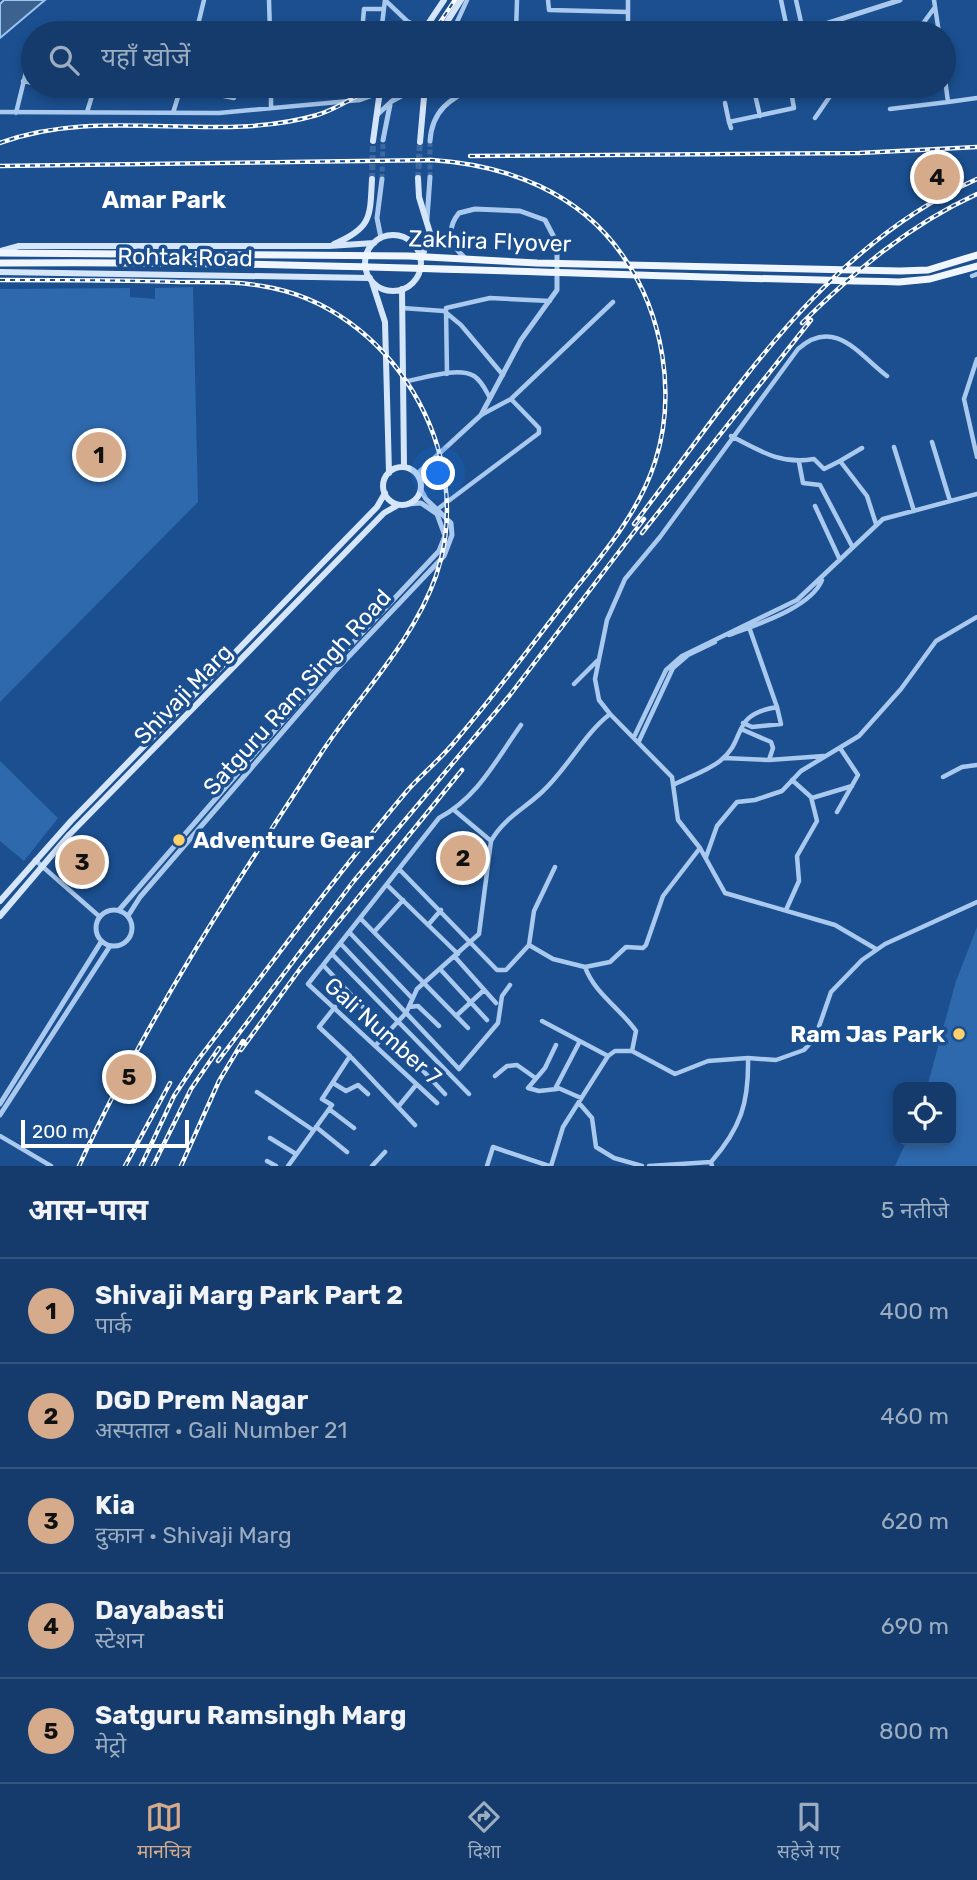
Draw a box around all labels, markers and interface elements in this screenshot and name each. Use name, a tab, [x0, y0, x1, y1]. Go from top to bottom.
search box	[21, 21, 956, 98]
icon: search	[45, 41, 83, 79]
text: यहाँ खोजें	[101, 42, 190, 73]
pin: 4	[914, 151, 960, 203]
district label: Amar Park	[102, 186, 226, 214]
street label: Zakhira Flyover	[408, 224, 572, 258]
street label: Rohtak Road	[117, 242, 253, 272]
pin: 1	[76, 429, 122, 481]
your location	[421, 456, 455, 490]
street label: Satguru Ram Singh Road	[197, 583, 397, 801]
street label: Shivaji Marg	[128, 638, 238, 750]
place label: Adventure Gear	[193, 826, 375, 854]
marker: Adventure Gear	[171, 832, 187, 848]
pin: 2	[440, 832, 486, 884]
pin: 3	[59, 836, 105, 888]
street label: Gali Number 7	[319, 971, 447, 1091]
place label: Ram Jas Park	[790, 1020, 946, 1048]
marker: Ram Jas Park	[951, 1026, 967, 1042]
pin: 5	[106, 1051, 152, 1103]
map controls	[893, 1082, 956, 1145]
button: locate	[893, 1082, 956, 1145]
scale bar	[21, 1117, 189, 1149]
text: 200 m	[32, 1120, 89, 1143]
text: आस-पास	[28, 1192, 148, 1228]
text: 5 नतीजे	[881, 1196, 949, 1224]
text: Shivaji Marg Park Part 2	[95, 1280, 403, 1311]
text: 1	[45, 1297, 57, 1325]
text: 400 m	[879, 1297, 949, 1325]
text: पार्क	[95, 1311, 132, 1339]
text: DGD Prem Nagar	[95, 1385, 308, 1416]
text: 2	[44, 1402, 58, 1430]
text: 460 m	[880, 1402, 949, 1430]
text: अस्पताल · Gali Number 21	[95, 1416, 347, 1444]
text: Kia	[95, 1490, 135, 1521]
text: 3	[43, 1507, 59, 1535]
text: 620 m	[881, 1507, 949, 1535]
text: दुकान · Shivaji Marg	[95, 1521, 292, 1549]
text: Dayabasti	[95, 1595, 224, 1626]
text: 4	[43, 1612, 59, 1640]
text: 690 m	[881, 1612, 949, 1640]
text: स्टेशन	[95, 1626, 144, 1654]
text: Satguru Ramsingh Marg	[95, 1700, 406, 1731]
text: 5	[44, 1717, 58, 1745]
text: 800 m	[879, 1717, 949, 1745]
text: मेट्रो	[95, 1731, 126, 1759]
tab: मानचित्र	[137, 1798, 191, 1866]
tab: दिशा	[465, 1798, 503, 1866]
tab: सहेजे गए	[777, 1798, 840, 1866]

